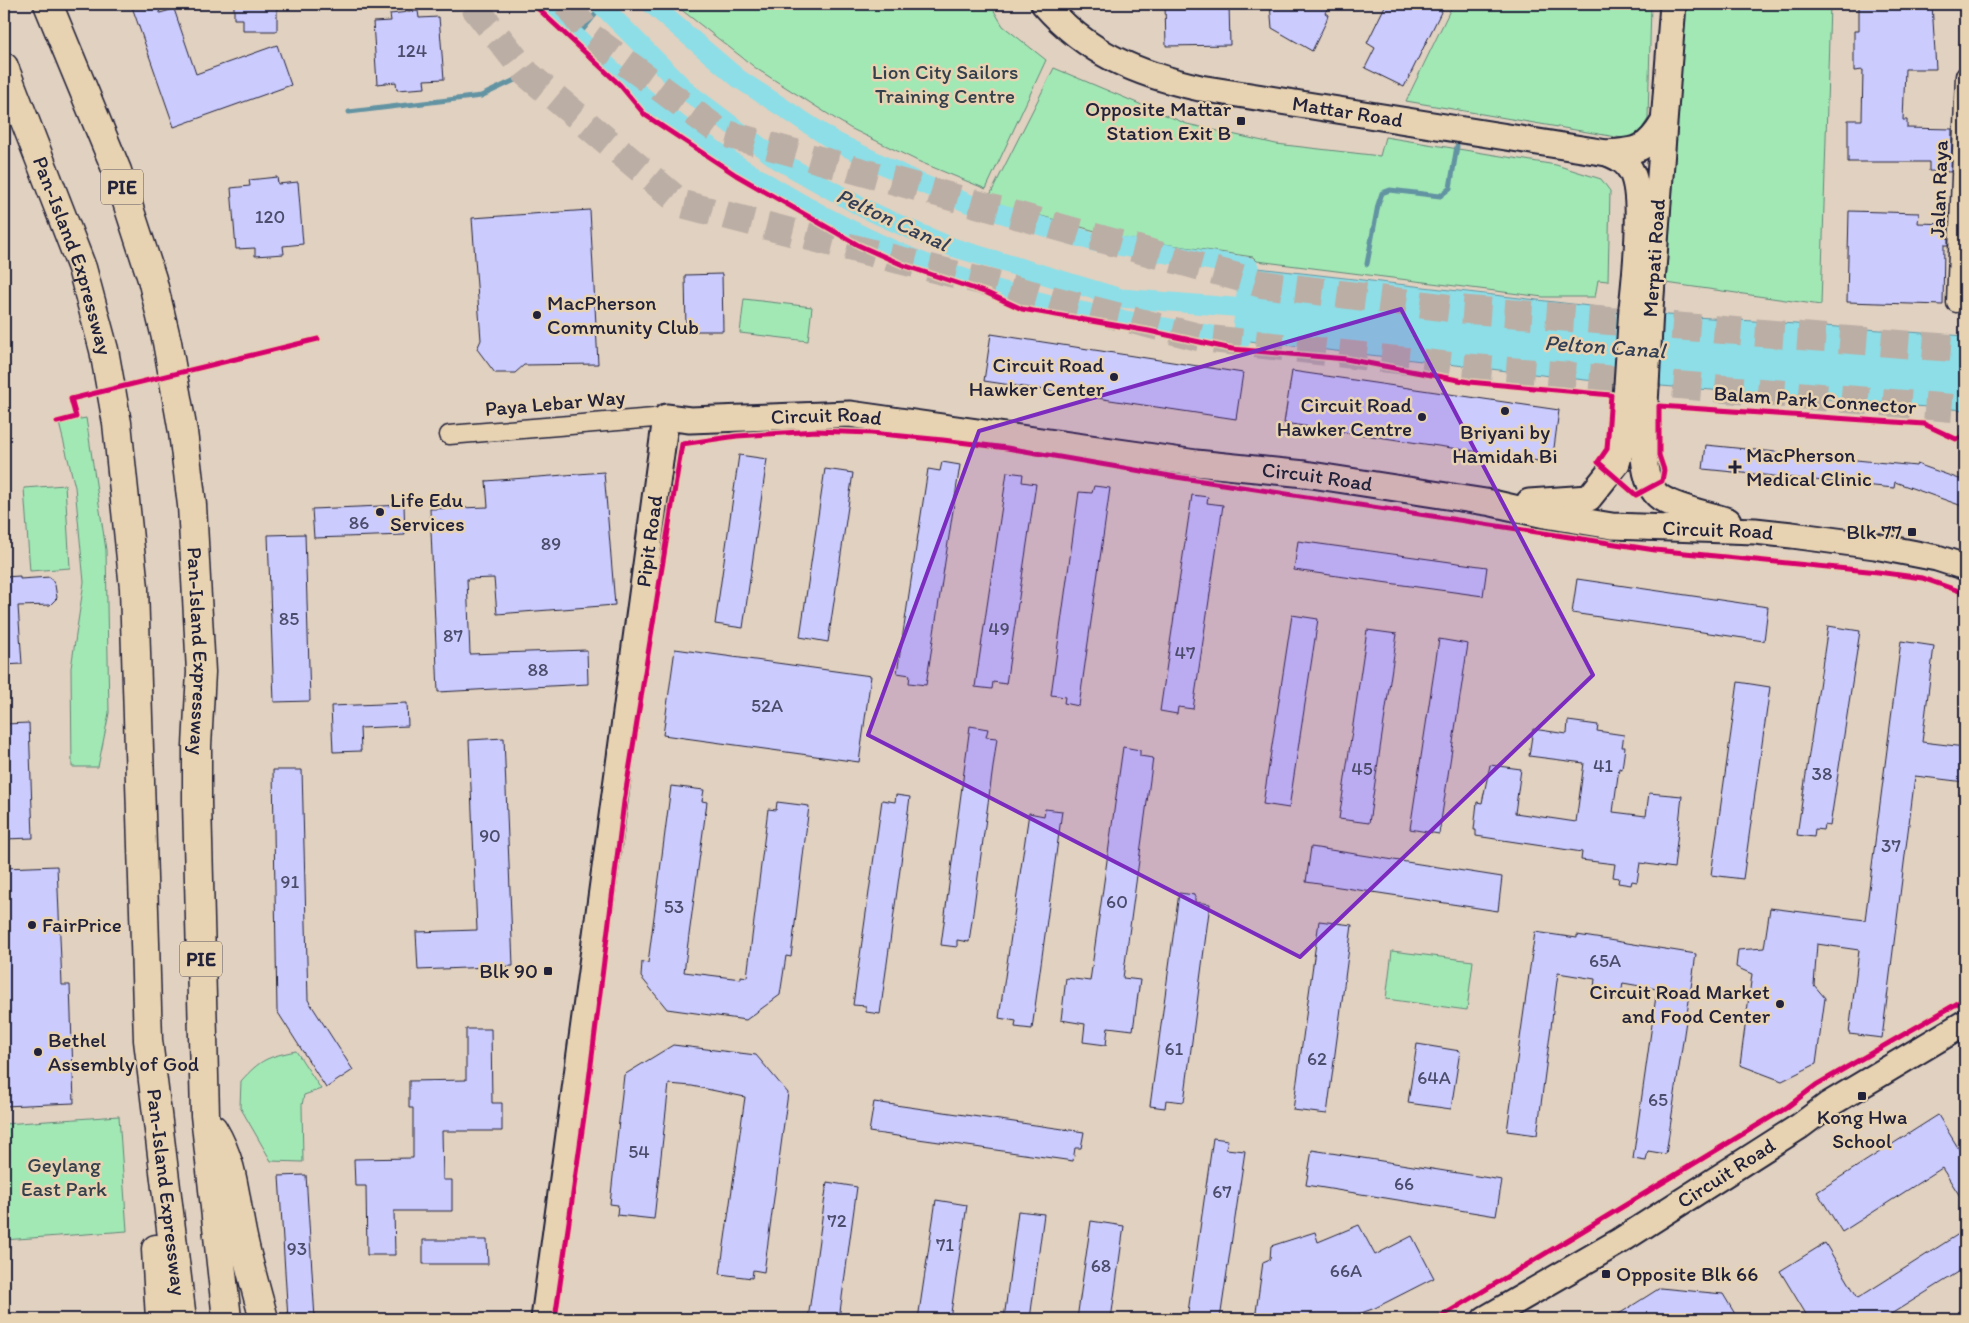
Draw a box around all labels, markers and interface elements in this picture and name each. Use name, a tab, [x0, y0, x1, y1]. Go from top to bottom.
house number: 124	[397, 39, 427, 62]
park label: Lion City Sailors Training Centre	[872, 59, 1018, 108]
street label: Mattar Road	[1291, 90, 1405, 132]
place label: Opposite Mattar Station Exit B	[1085, 96, 1232, 145]
marker: Opposite Mattar Station Exit B	[1235, 115, 1247, 127]
street label: Jalan Raya	[1924, 140, 1953, 238]
street label: Pan-Island Expressway	[28, 153, 118, 358]
road number: PIE	[101, 170, 143, 204]
water label: Pelton Canal	[832, 182, 955, 258]
street label: Merpati Road	[1637, 197, 1670, 318]
house number: 120	[255, 205, 285, 228]
place label: MacPherson Community Club	[547, 290, 699, 339]
marker: MacPherson Community Club	[531, 309, 543, 321]
water label: Pelton Canal	[1544, 329, 1668, 364]
place label: Circuit Road Hawker Center	[969, 352, 1105, 401]
marker: Circuit Road Hawker Center	[1108, 371, 1120, 383]
street label: Balam Park Connector	[1713, 380, 1918, 419]
street label: Paya Lebar Way	[484, 384, 626, 421]
place label: Circuit Road Hawker Centre	[1277, 392, 1412, 441]
street label: Circuit Road	[770, 401, 884, 430]
marker: Briyani by Hamidah Bi	[1499, 405, 1511, 417]
marker: Circuit Road Hawker Centre	[1416, 411, 1428, 423]
place label: Briyani by Hamidah Bi	[1452, 419, 1558, 468]
place label: MacPherson Medical Clinic	[1746, 442, 1872, 491]
street label: Circuit Road	[1261, 457, 1375, 496]
marker: MacPherson Medical Clinic	[1728, 460, 1742, 474]
place label: Life Edu Services	[390, 487, 465, 536]
street label: Pipit Road	[630, 493, 667, 589]
marker: Life Edu Services	[374, 506, 386, 518]
house number: 86	[349, 511, 369, 534]
street label: Circuit Road	[1662, 515, 1775, 545]
place label: Blk 77	[1846, 519, 1902, 544]
marker: Blk 77	[1906, 526, 1918, 538]
house number: 89	[541, 532, 561, 555]
street label: Pan-Island Expressway	[182, 546, 214, 755]
house number: 85	[279, 607, 299, 630]
house number: 49	[988, 617, 1010, 640]
house number: 87	[443, 624, 463, 647]
house number: 47	[1175, 641, 1195, 664]
house number: 88	[528, 658, 548, 681]
house number: 52A	[751, 694, 783, 717]
house number: 41	[1593, 754, 1613, 777]
house number: 45	[1351, 757, 1373, 780]
house number: 38	[1812, 762, 1832, 785]
house number: 90	[479, 824, 501, 847]
house number: 37	[1881, 834, 1901, 857]
house number: 91	[281, 870, 300, 893]
house number: 60	[1106, 890, 1128, 913]
house number: 53	[664, 895, 684, 918]
place label: FairPrice	[42, 912, 122, 937]
marker: FairPrice	[26, 919, 38, 931]
road number: PIE	[180, 942, 222, 976]
house number: 65A	[1589, 949, 1621, 972]
place label: Blk 90	[479, 958, 538, 983]
marker: Blk 90	[542, 965, 554, 977]
place label: Circuit Road Market and Food Center	[1589, 979, 1771, 1028]
marker: Circuit Road Market and Food Center	[1774, 998, 1786, 1010]
place label: Bethel Assembly of God	[48, 1027, 199, 1076]
house number: 61	[1165, 1037, 1184, 1060]
marker: Bethel Assembly of God	[32, 1046, 44, 1058]
house number: 62	[1307, 1047, 1327, 1070]
house number: 64A	[1417, 1066, 1451, 1089]
street label: Pan-Island Expressway	[142, 1087, 192, 1297]
house number: 65	[1648, 1088, 1668, 1111]
marker: Kong Hwa School	[1856, 1090, 1868, 1102]
place label: Kong Hwa School	[1817, 1104, 1907, 1153]
street label: Circuit Road	[1672, 1132, 1780, 1213]
house number: 54	[628, 1140, 650, 1163]
park label: Geylang East Park	[21, 1152, 107, 1201]
house number: 66	[1394, 1172, 1414, 1195]
house number: 67	[1212, 1180, 1232, 1203]
house number: 72	[827, 1209, 847, 1232]
house number: 71	[936, 1233, 954, 1256]
house number: 93	[287, 1237, 307, 1260]
house number: 68	[1091, 1254, 1111, 1277]
house number: 66A	[1330, 1259, 1362, 1282]
place label: Opposite Blk 66	[1616, 1261, 1758, 1286]
marker: Opposite Blk 66	[1600, 1268, 1612, 1280]

